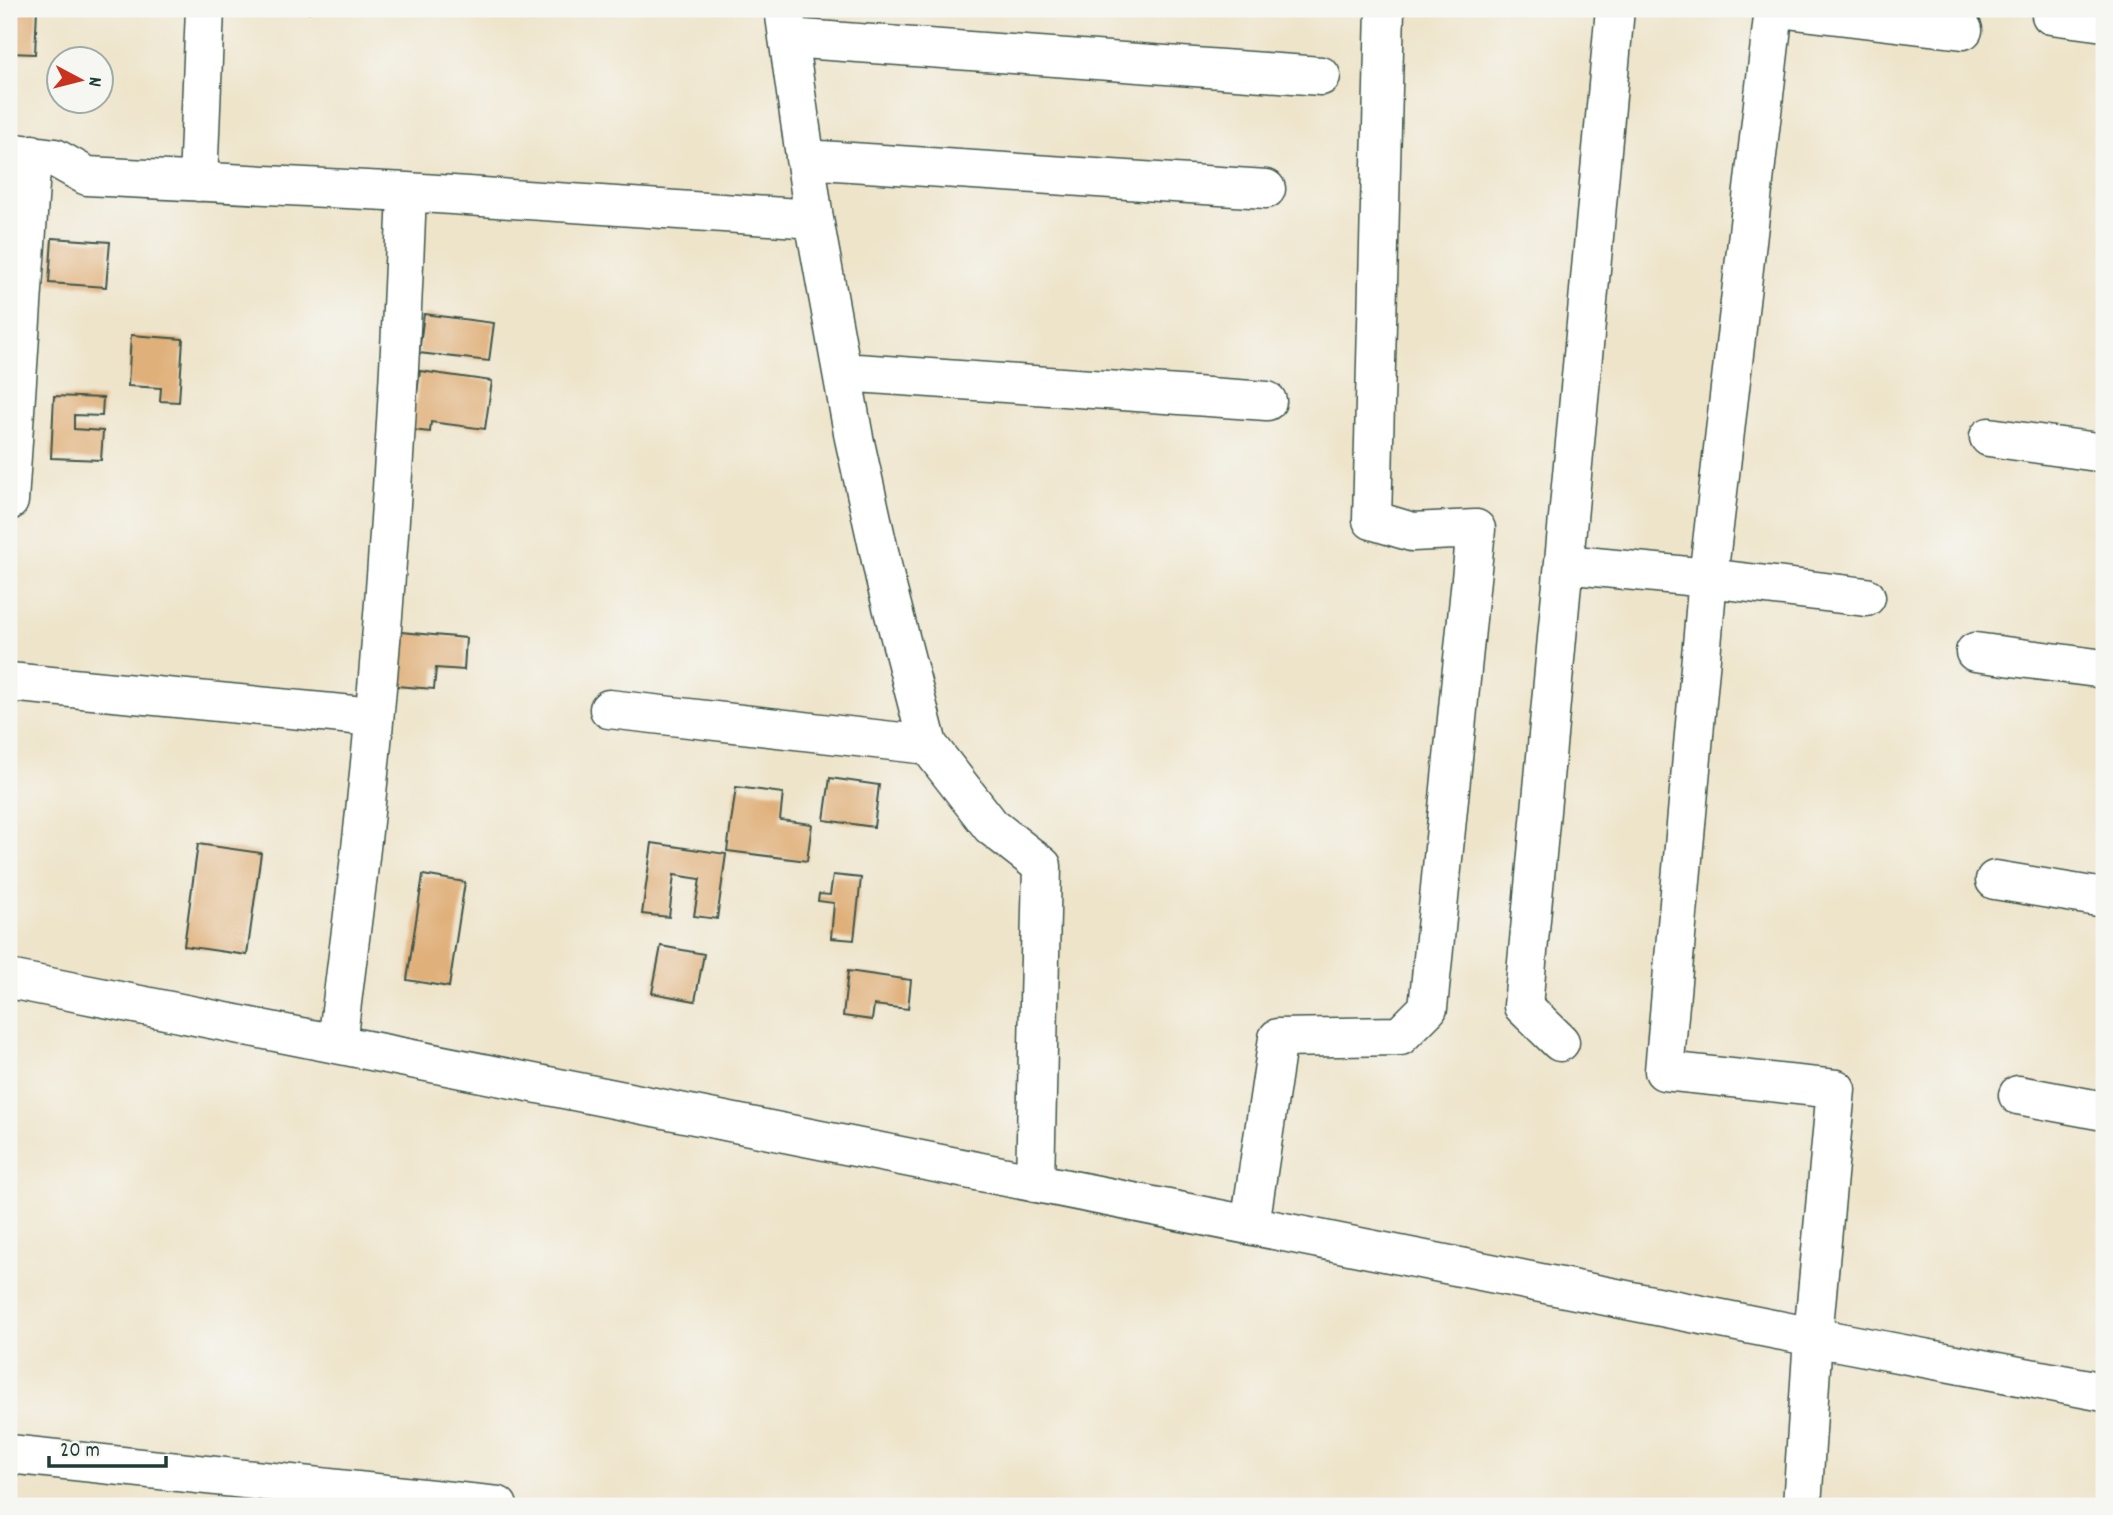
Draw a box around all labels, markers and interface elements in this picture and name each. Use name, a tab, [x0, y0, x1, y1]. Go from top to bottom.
north arrow	[46, 46, 116, 116]
text: N	[79, 75, 107, 88]
scale bar	[49, 1424, 166, 1468]
text: 20 m	[60, 1437, 100, 1467]

